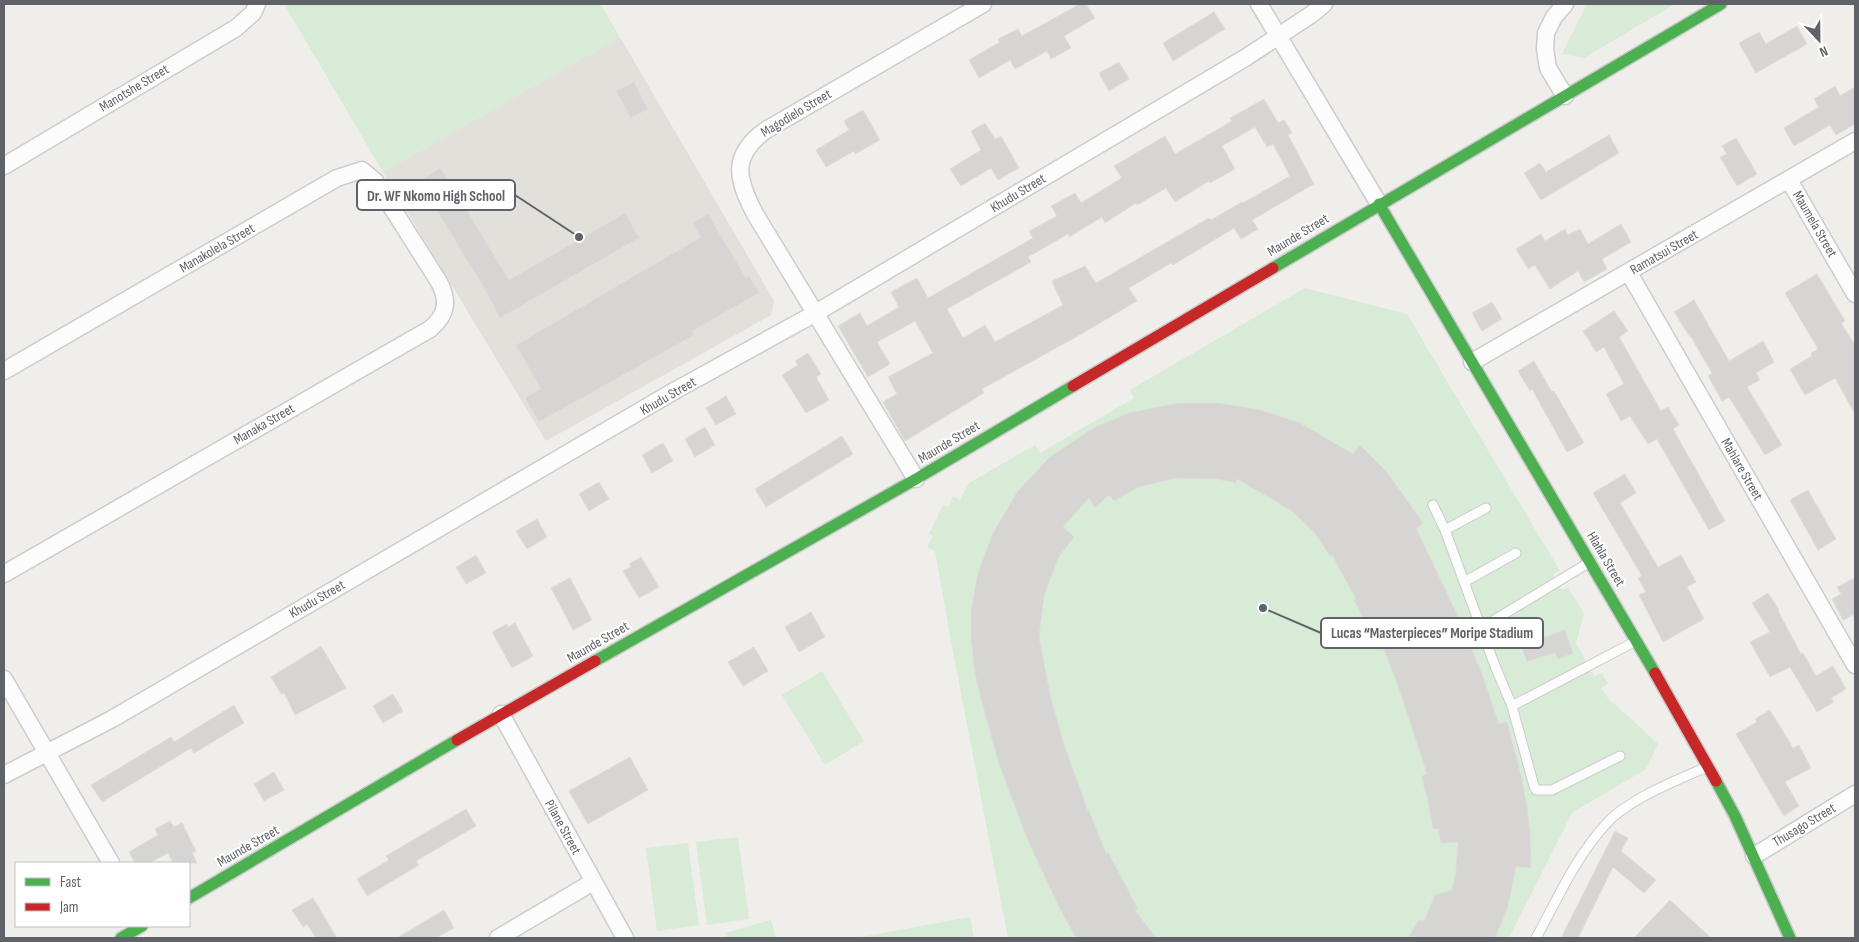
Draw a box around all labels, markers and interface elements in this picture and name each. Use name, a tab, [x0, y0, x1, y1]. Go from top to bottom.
north arrow	[1794, 15, 1844, 65]
text: N	[1817, 42, 1830, 61]
street label: Manotshe Street	[96, 61, 172, 115]
street label: Magodielo Street	[758, 85, 834, 141]
street label: Khudu Street	[987, 170, 1049, 216]
callout: Dr. WF Nkomo High School	[357, 180, 515, 210]
text: Dr. WF Nkomo High School	[367, 187, 505, 206]
street label: Maumela Street	[1789, 188, 1841, 260]
street label: Maunde Street	[1264, 210, 1332, 260]
street label: Manakolela Street	[176, 220, 258, 276]
street label: Ramatsui Street	[1627, 226, 1701, 278]
street label: Khudu Street	[637, 373, 699, 419]
street label: Manaka Street	[230, 400, 298, 448]
street label: Maunde Street	[915, 417, 983, 467]
street label: Mahlare Street	[1717, 435, 1767, 503]
street label: Hlahla Street	[1583, 529, 1629, 589]
street label: Khudu Street	[286, 576, 348, 622]
street label: Maunde Street	[564, 617, 632, 667]
callout: Lucas “Masterpieces” Moripe Stadium	[1321, 618, 1543, 648]
text: Lucas “Masterpieces” Moripe Stadium	[1331, 624, 1533, 643]
street label: Pilane Street	[541, 797, 585, 857]
street label: Thusago Street	[1769, 799, 1839, 851]
street label: Maunde Street	[214, 821, 282, 871]
legend	[15, 862, 190, 927]
text: Fast	[60, 873, 82, 892]
text: Jam	[59, 898, 78, 917]

